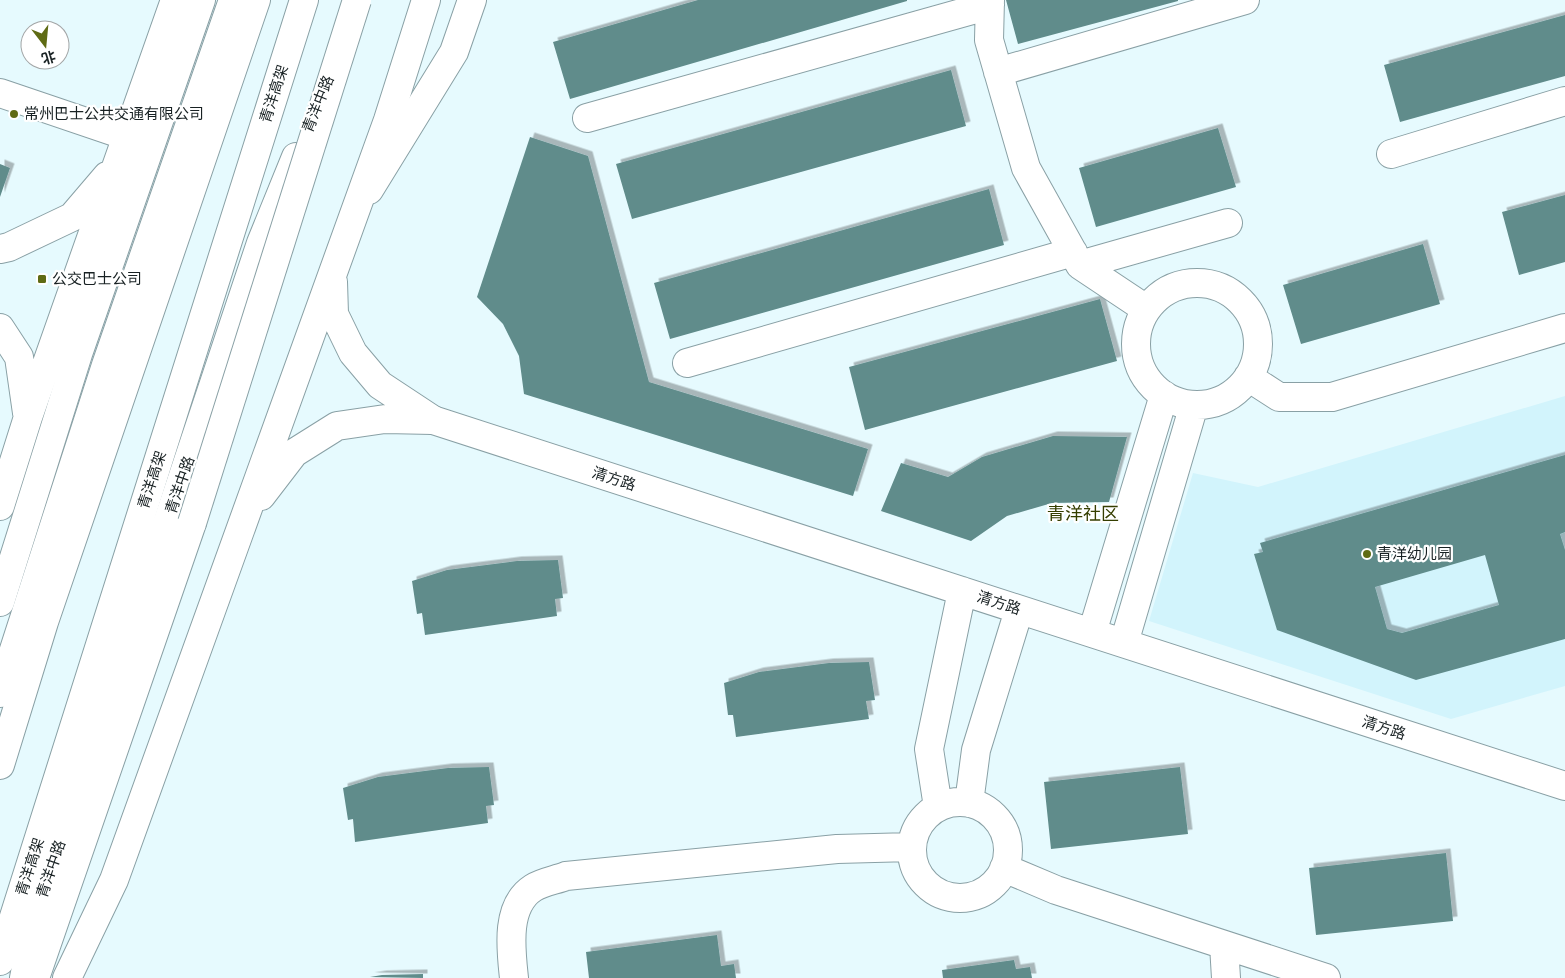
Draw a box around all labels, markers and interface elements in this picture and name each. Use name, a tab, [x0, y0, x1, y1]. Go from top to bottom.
north arrow	[20, 20, 70, 70]
text: 北	[39, 47, 58, 67]
street label: 青洋高架	[256, 63, 292, 125]
street label: 青洋中路	[298, 73, 338, 135]
place label: 常州巴士公共交通有限公司	[24, 105, 204, 123]
marker: 常州巴士公共交通有限公司	[8, 108, 20, 120]
place label: 公交巴士公司	[52, 270, 142, 288]
marker: 公交巴士公司	[36, 273, 48, 285]
street label: 青洋高架	[134, 449, 170, 511]
street label: 青洋中路	[162, 454, 198, 516]
street label: 清方路	[590, 463, 638, 495]
district label: 青洋社区	[1047, 503, 1119, 525]
place label: 青洋幼儿园	[1377, 545, 1452, 563]
marker: 青洋幼儿园	[1361, 548, 1373, 560]
street label: 清方路	[975, 587, 1023, 619]
street label: 清方路	[1360, 712, 1408, 744]
street label: 青洋高架	[12, 836, 48, 898]
street label: 青洋中路	[33, 838, 69, 900]

